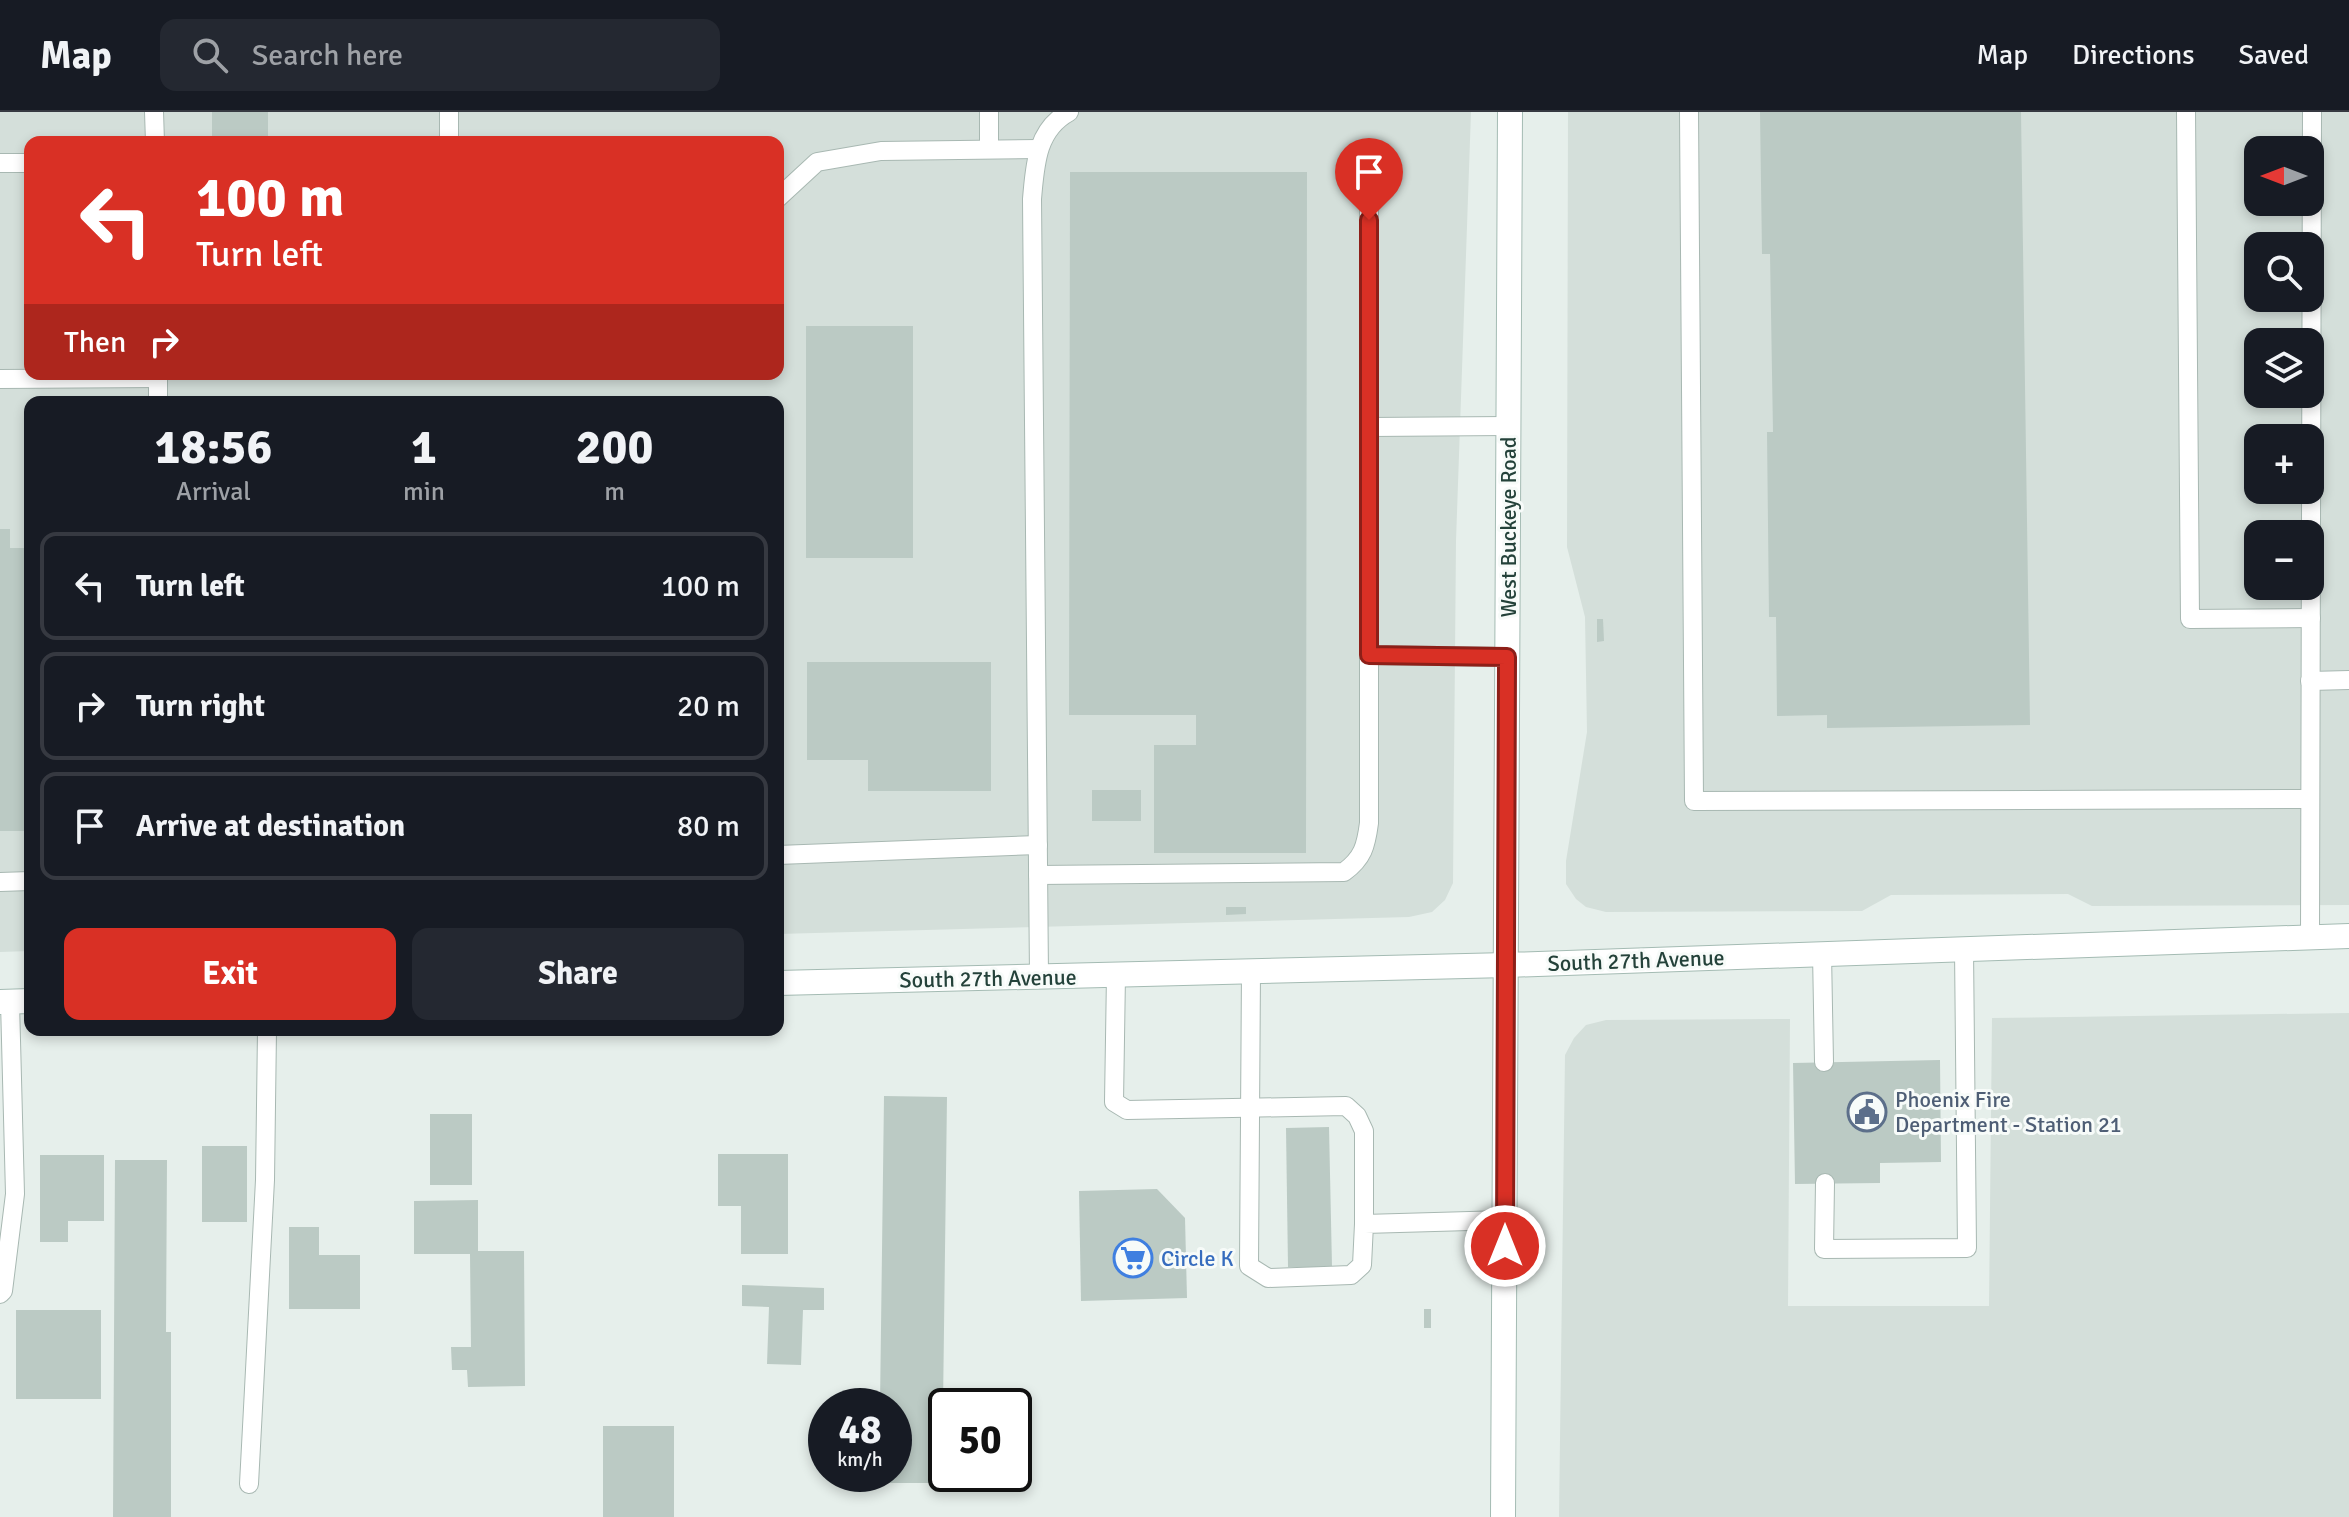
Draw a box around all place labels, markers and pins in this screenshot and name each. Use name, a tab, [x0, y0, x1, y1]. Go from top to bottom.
pin	[1335, 138, 1403, 220]
place label: Phoenix Fire Department - Station 21	[1895, 1086, 2122, 1138]
public building icon: Phoenix Fire Department - Station 21	[1846, 1091, 1888, 1133]
supermarket icon: Circle K	[1112, 1237, 1154, 1279]
place label: Circle K	[1161, 1245, 1234, 1272]

